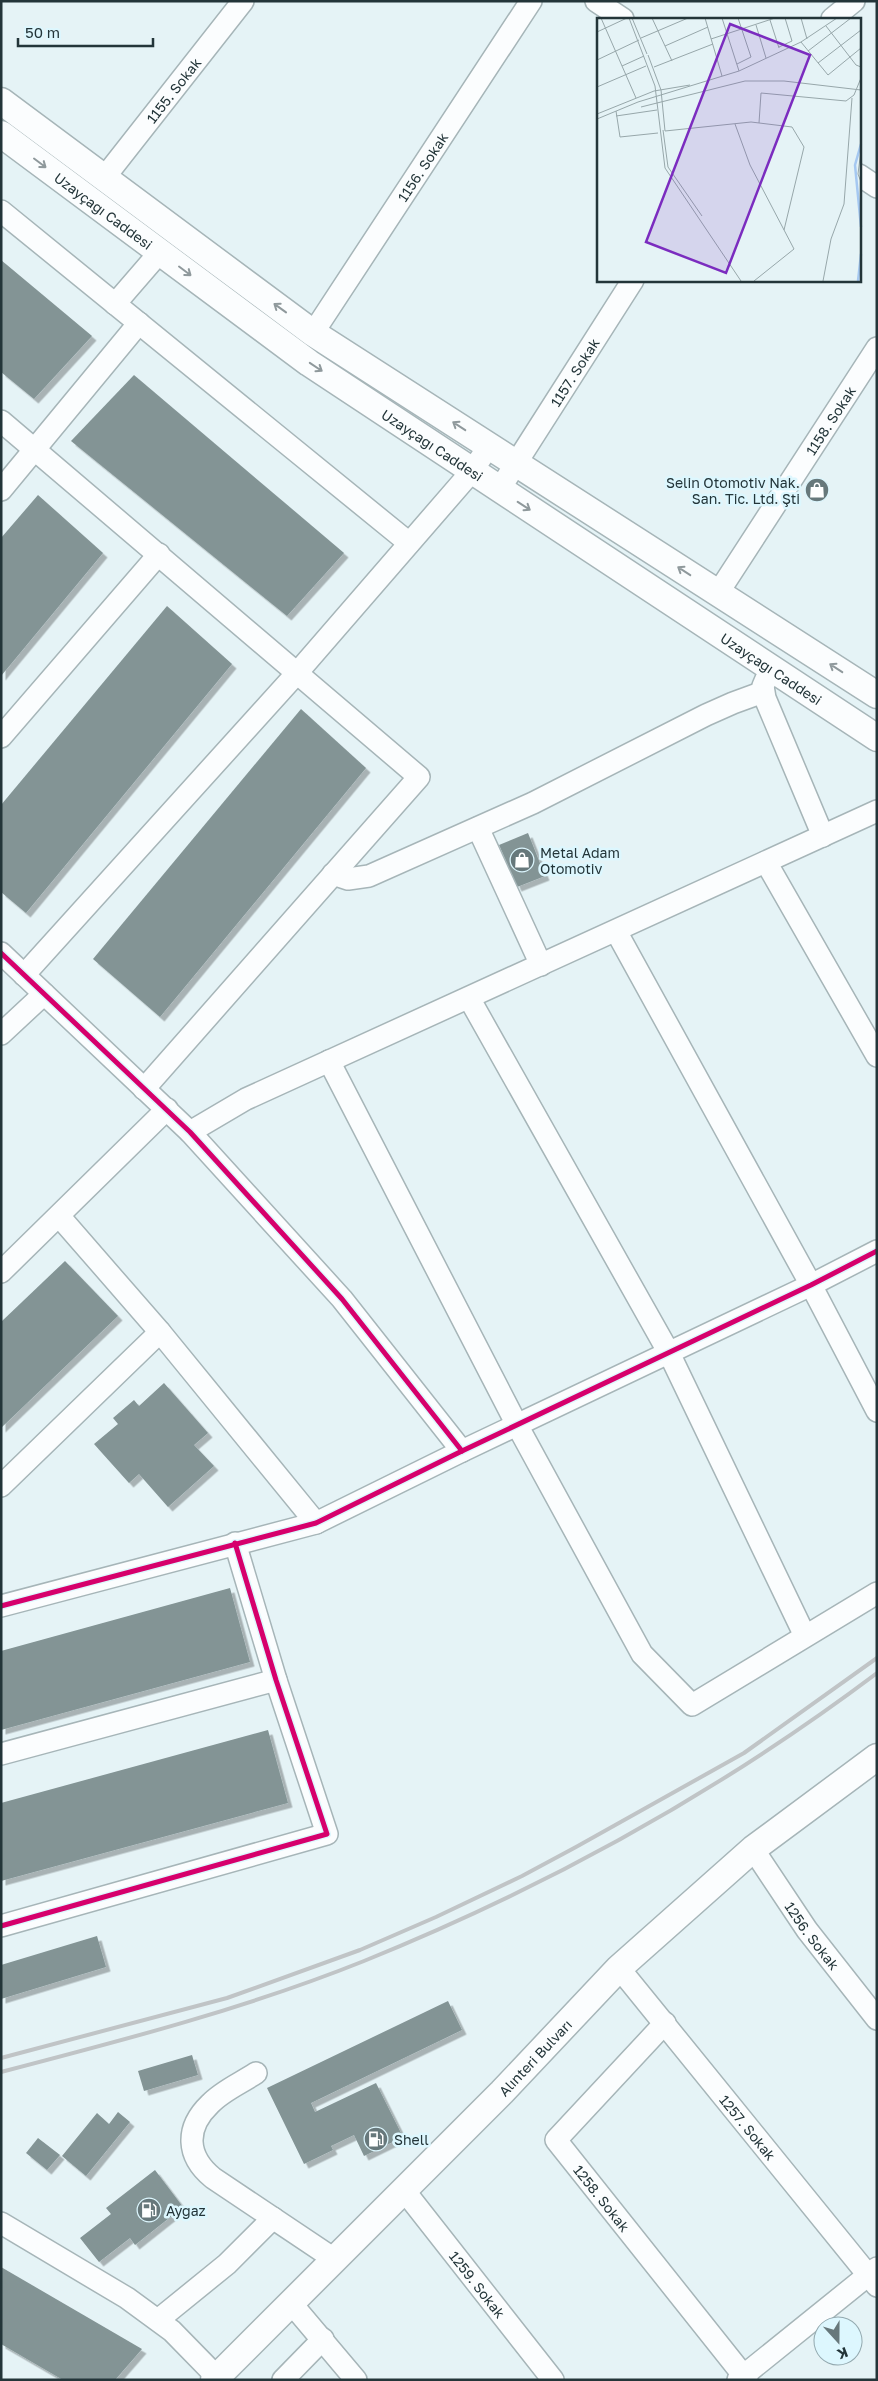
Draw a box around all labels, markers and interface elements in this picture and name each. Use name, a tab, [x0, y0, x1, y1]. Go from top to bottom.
scale bar	[18, 15, 152, 47]
inset map	[597, 18, 860, 281]
text: 50 m	[25, 23, 60, 41]
street label: 1155. Sokak	[142, 54, 204, 126]
street label: 1156. Sokak	[393, 129, 451, 204]
one-way arrow	[33, 158, 47, 168]
street label: Uzayçağı Caddesi	[51, 168, 156, 252]
one-way arrow	[178, 265, 191, 276]
one-way arrow	[273, 303, 287, 313]
street label: 1157. Sokak	[546, 335, 602, 409]
one-way arrow	[308, 362, 322, 372]
street label: 1158. Sokak	[802, 382, 859, 458]
street label: Uzayçağı Caddesi	[379, 405, 487, 484]
one-way arrow	[452, 421, 466, 432]
place label: Selin Otomotiv Nak. San. Tic. Ltd. Şti	[666, 474, 800, 507]
shop icon: Selin Otomotiv Nak. San. Tic. Ltd. Şti	[804, 477, 830, 503]
one-way arrow	[516, 501, 530, 511]
one-way arrow	[678, 566, 692, 576]
street label: Uzayçağı Caddesi	[718, 629, 825, 708]
one-way arrow	[829, 663, 843, 673]
place label: Metal Adam Otomotiv	[540, 844, 620, 877]
shop icon: Metal Adam Otomotiv	[509, 847, 535, 873]
street label: 1256. Sokak	[782, 1898, 843, 1973]
street label: Alınteri Bulvarı	[495, 2015, 575, 2099]
street label: 1257. Sokak	[717, 2091, 780, 2163]
fuel station icon: Shell	[363, 2126, 389, 2152]
place label: Shell	[394, 2131, 429, 2148]
street label: 1258. Sokak	[570, 2161, 634, 2235]
fuel station icon: Aygaz	[136, 2197, 162, 2223]
place label: Aygaz	[166, 2202, 206, 2219]
street label: 1259. Sokak	[446, 2247, 509, 2321]
north arrow	[813, 2316, 863, 2366]
text: K	[835, 2344, 851, 2363]

